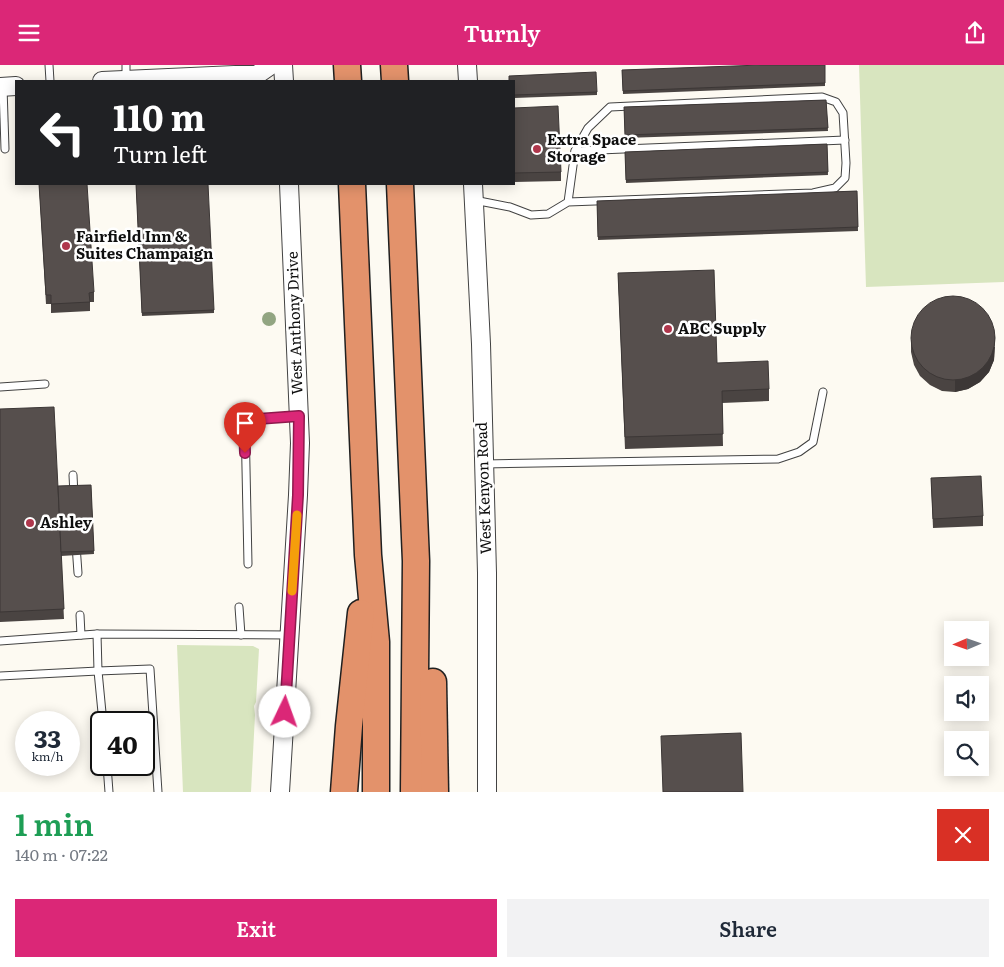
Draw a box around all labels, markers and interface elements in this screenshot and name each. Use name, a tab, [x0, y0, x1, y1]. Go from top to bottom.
text: Turnly	[464, 16, 541, 49]
icon: menu	[15, 19, 43, 47]
icon: share	[961, 19, 989, 47]
text: 110 m	[113, 90, 205, 142]
icon: left	[30, 100, 95, 165]
place label: Extra Space Storage	[547, 127, 637, 167]
text: Turn left	[113, 137, 207, 170]
marker: Extra Space Storage	[531, 143, 543, 155]
place label: Fairfield Inn & Suites Champaign	[76, 224, 214, 264]
marker: Fairfield Inn & Suites Champaign	[60, 240, 72, 252]
street label: West Anthony Drive	[280, 251, 307, 395]
place label: ABC Supply	[678, 316, 767, 339]
marker: ABC Supply	[662, 323, 674, 335]
pin	[224, 402, 266, 453]
icon: arrive	[231, 409, 259, 437]
street label: West Kenyon Road	[469, 422, 496, 555]
place label: Ashley	[40, 510, 93, 533]
marker: Ashley	[24, 517, 36, 529]
north arrow	[944, 621, 989, 666]
map controls	[944, 621, 989, 776]
button: sound	[944, 676, 989, 721]
position arrow	[258, 685, 310, 737]
speed limit sign: 40	[90, 711, 155, 776]
text: 33	[34, 719, 61, 756]
button: search	[944, 731, 989, 776]
text: km/h	[32, 747, 63, 765]
text: 1 min	[15, 801, 94, 845]
button: close	[937, 809, 989, 861]
text: 140 m · 07:22	[15, 842, 108, 866]
button: Exit	[15, 899, 497, 957]
button: Share	[507, 899, 989, 957]

